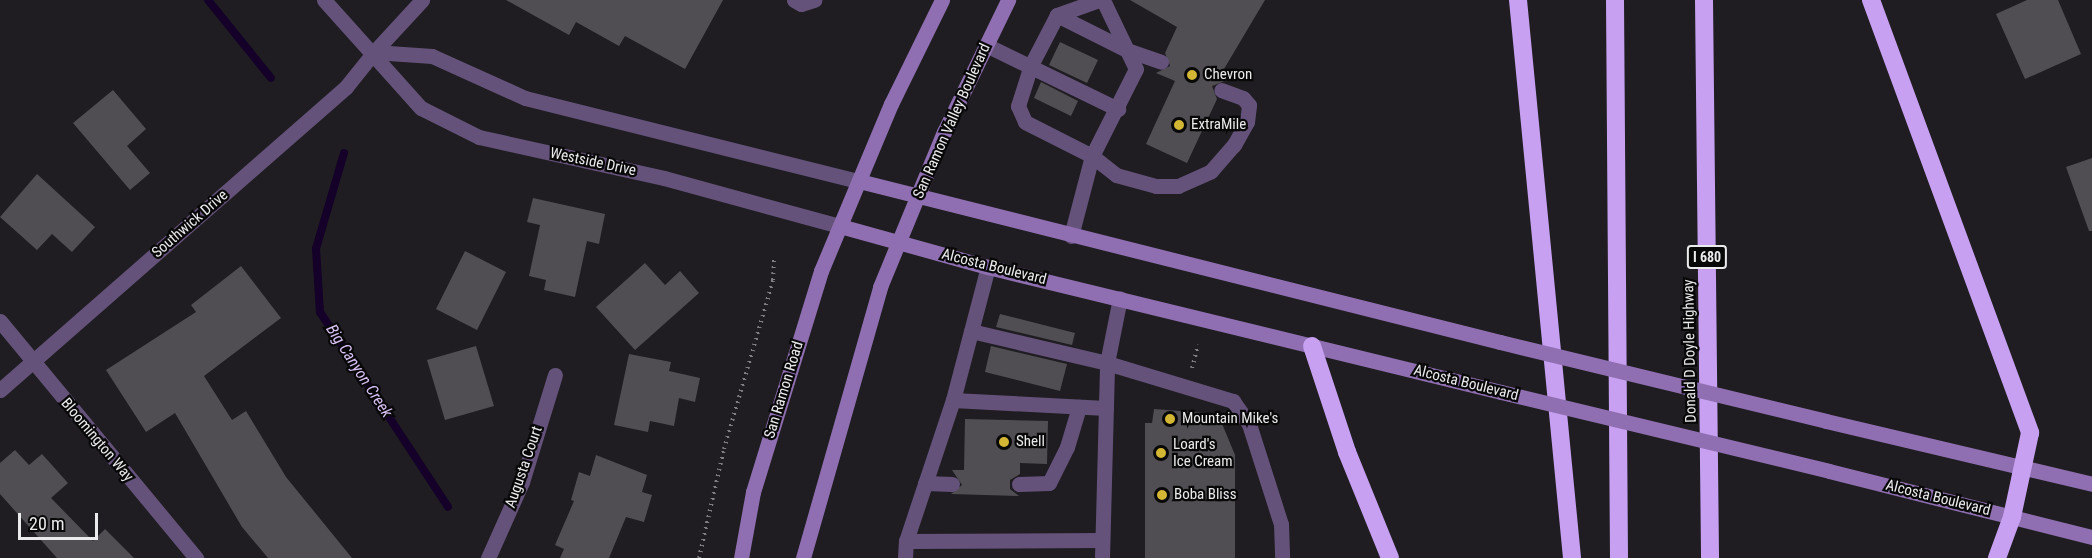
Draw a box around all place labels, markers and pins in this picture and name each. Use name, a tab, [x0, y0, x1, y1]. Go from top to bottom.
place label: Chevron	[1204, 66, 1252, 84]
marker: Chevron	[1185, 68, 1199, 82]
place label: ExtraMile	[1191, 116, 1246, 134]
marker: ExtraMile	[1172, 118, 1186, 132]
place label: Mountain Mike's	[1182, 410, 1278, 428]
marker: Mountain Mike's	[1163, 412, 1177, 426]
place label: Shell	[1016, 433, 1045, 451]
marker: Shell	[997, 435, 1011, 449]
place label: Loard's Ice Cream	[1173, 435, 1233, 470]
marker: Loard's Ice Cream	[1154, 446, 1168, 460]
place label: Boba Bliss	[1174, 486, 1236, 504]
marker: Boba Bliss	[1155, 488, 1169, 502]

